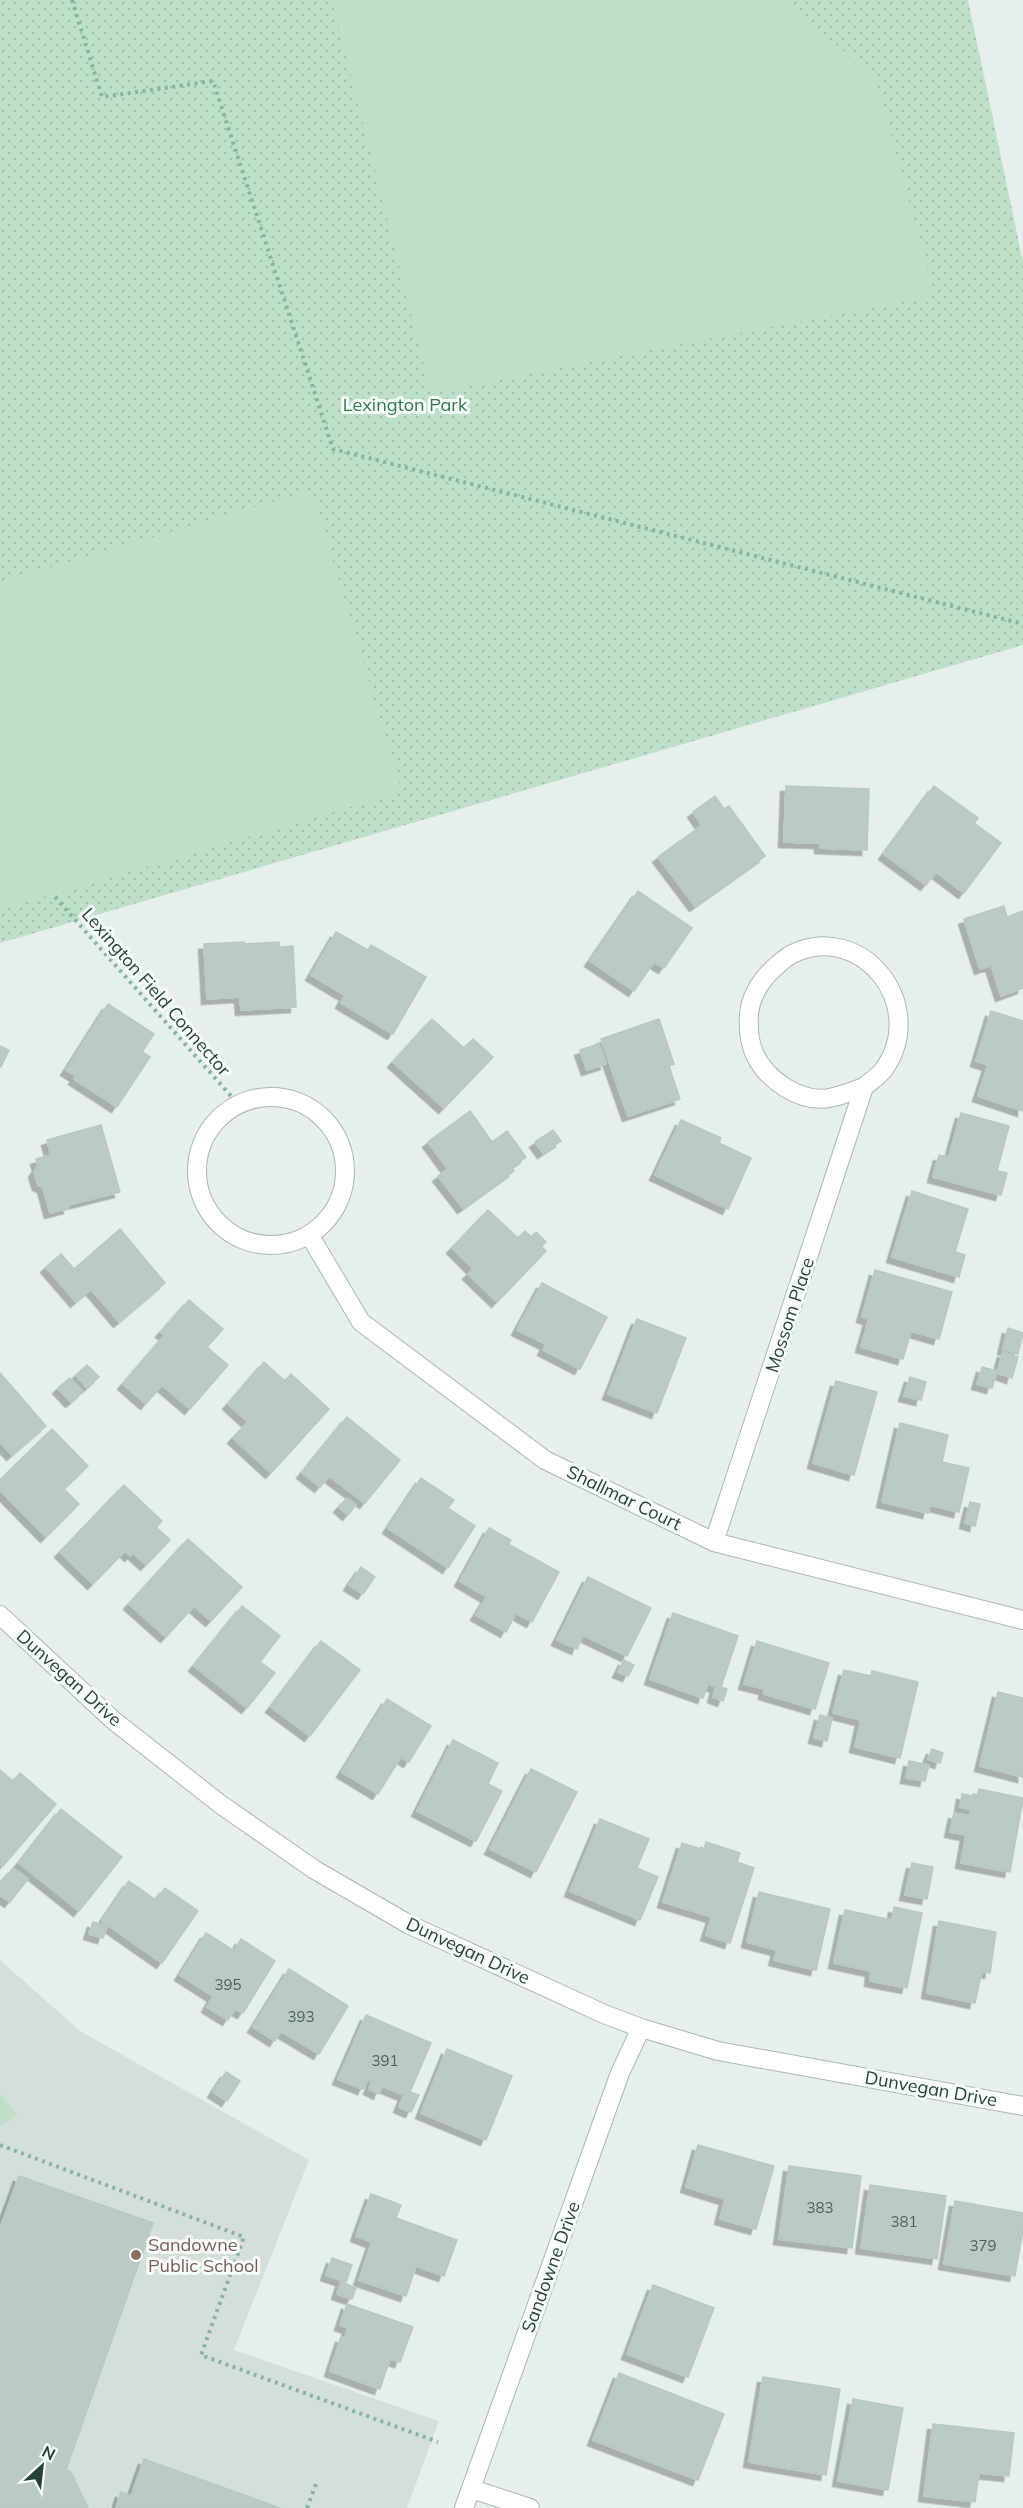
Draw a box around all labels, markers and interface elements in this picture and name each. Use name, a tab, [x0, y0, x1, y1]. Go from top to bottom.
park label: Lexington Park	[343, 393, 468, 416]
street label: Lexington Field Connector	[77, 903, 236, 1081]
street label: Mossom Place	[760, 1254, 819, 1375]
street label: Shallmar Court	[563, 1460, 685, 1535]
street label: Dunvegan Drive	[12, 1624, 127, 1731]
street label: Dunvegan Drive	[403, 1912, 534, 1989]
house number: 395	[214, 1975, 242, 1994]
house number: 393	[287, 2007, 315, 2026]
house number: 391	[371, 2051, 399, 2070]
street label: Dunvegan Drive	[863, 2066, 999, 2111]
street label: Sandowne Drive	[516, 2198, 585, 2335]
house number: 383	[806, 2198, 834, 2217]
house number: 381	[890, 2212, 918, 2231]
place label: Sandowne Public School	[148, 2233, 258, 2277]
house number: 379	[969, 2236, 997, 2255]
marker: Sandowne Public School	[129, 2248, 143, 2262]
north arrow	[12, 2436, 72, 2496]
text: N	[39, 2441, 59, 2464]

